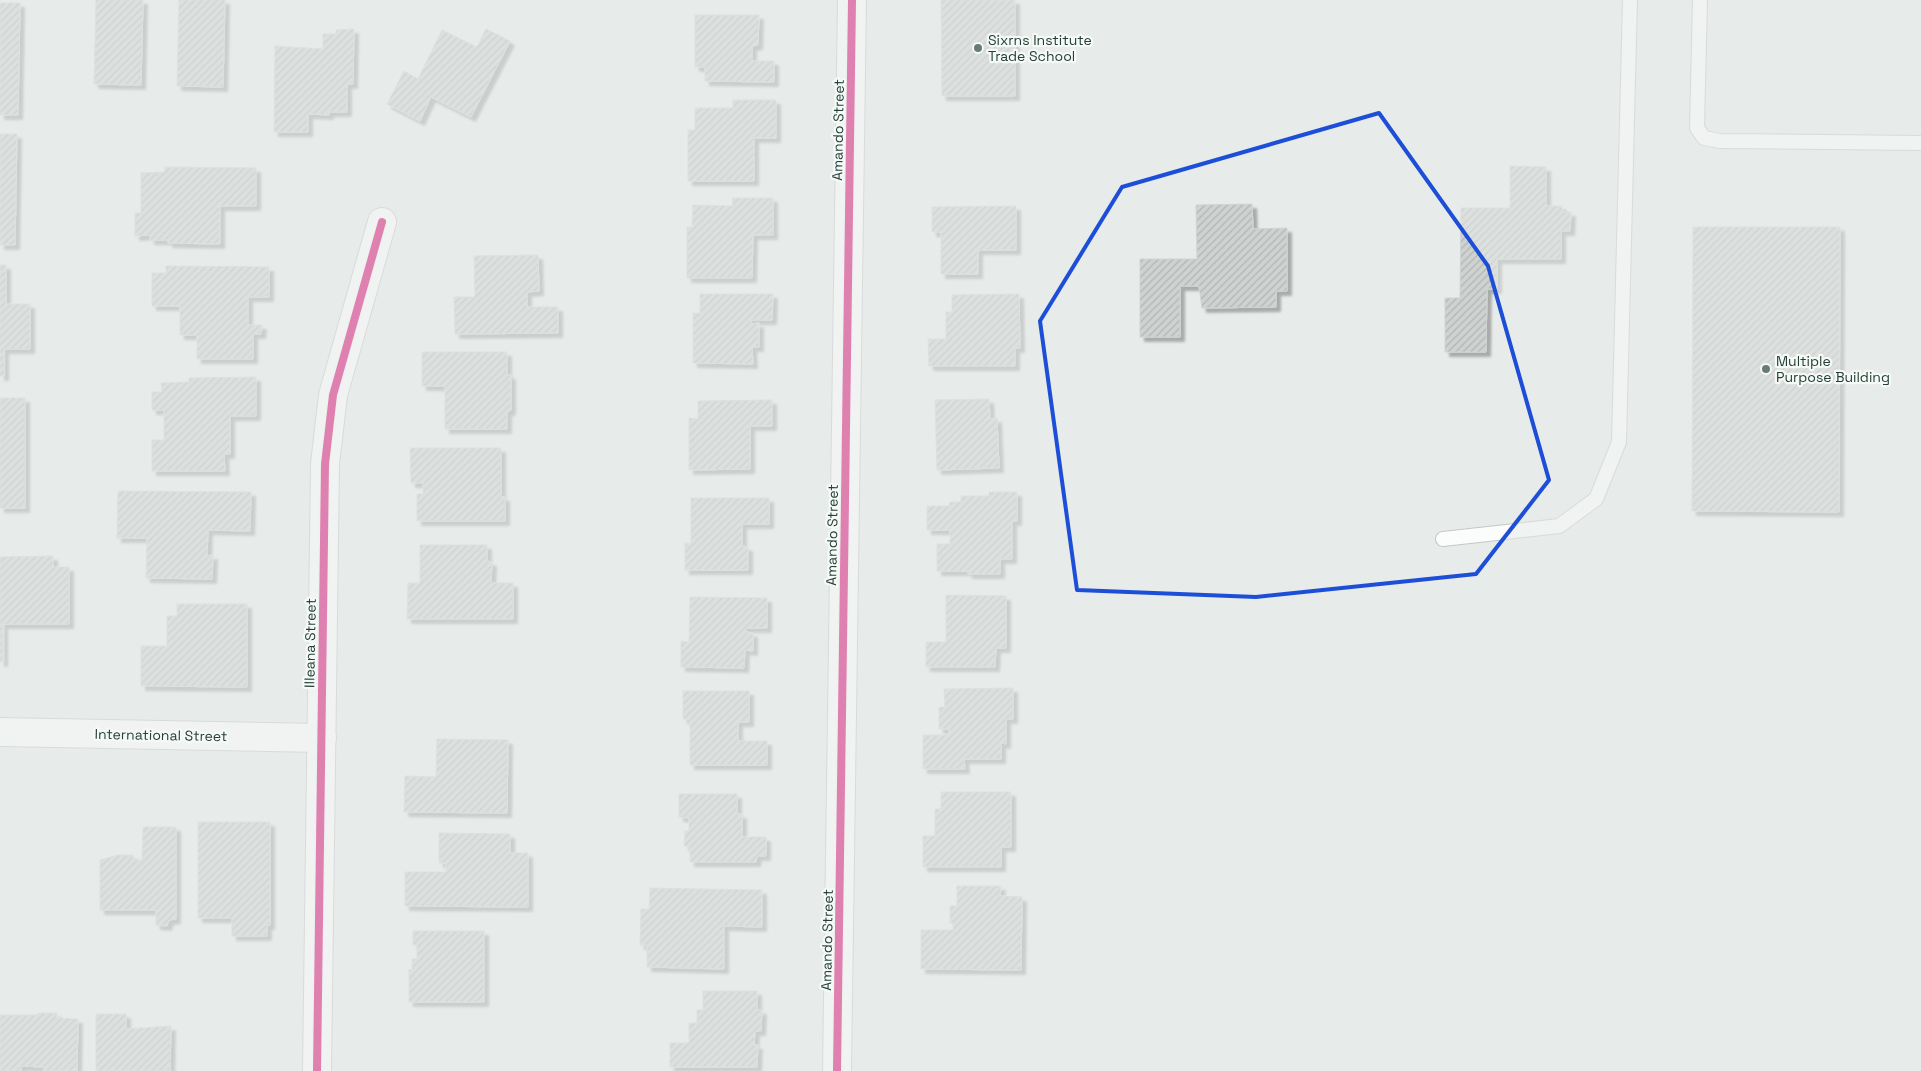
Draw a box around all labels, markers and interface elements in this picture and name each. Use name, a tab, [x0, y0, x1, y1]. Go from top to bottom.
place label: Sixrns Institute Trade School	[988, 31, 1092, 65]
marker: Sixrns Institute Trade School	[972, 42, 984, 54]
street label: Amando Street	[828, 79, 848, 181]
place label: Multiple Purpose Building	[1776, 352, 1890, 386]
marker: Multiple Purpose Building	[1760, 363, 1772, 375]
street label: Amando Street	[822, 484, 842, 586]
street label: Illeana Street	[300, 598, 320, 688]
street label: International Street	[94, 725, 228, 745]
street label: Amando Street	[817, 889, 837, 991]

